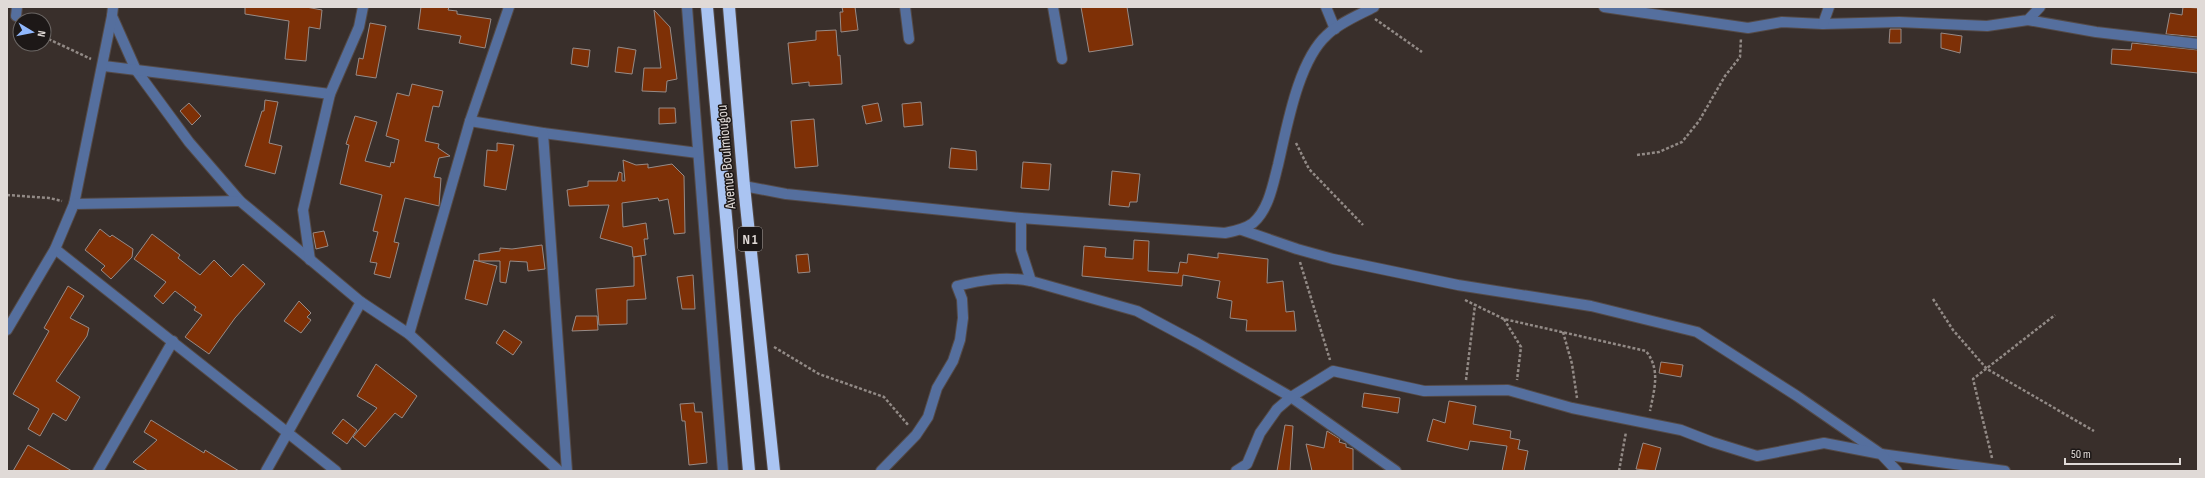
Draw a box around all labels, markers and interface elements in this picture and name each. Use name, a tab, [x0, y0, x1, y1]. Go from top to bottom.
north arrow	[12, 12, 52, 52]
text: N	[34, 30, 48, 38]
street label: Avenue Boulmiougou	[712, 104, 741, 211]
road number: N 1	[738, 227, 762, 251]
scale bar	[2065, 440, 2180, 466]
text: 50 m	[2071, 447, 2091, 462]

